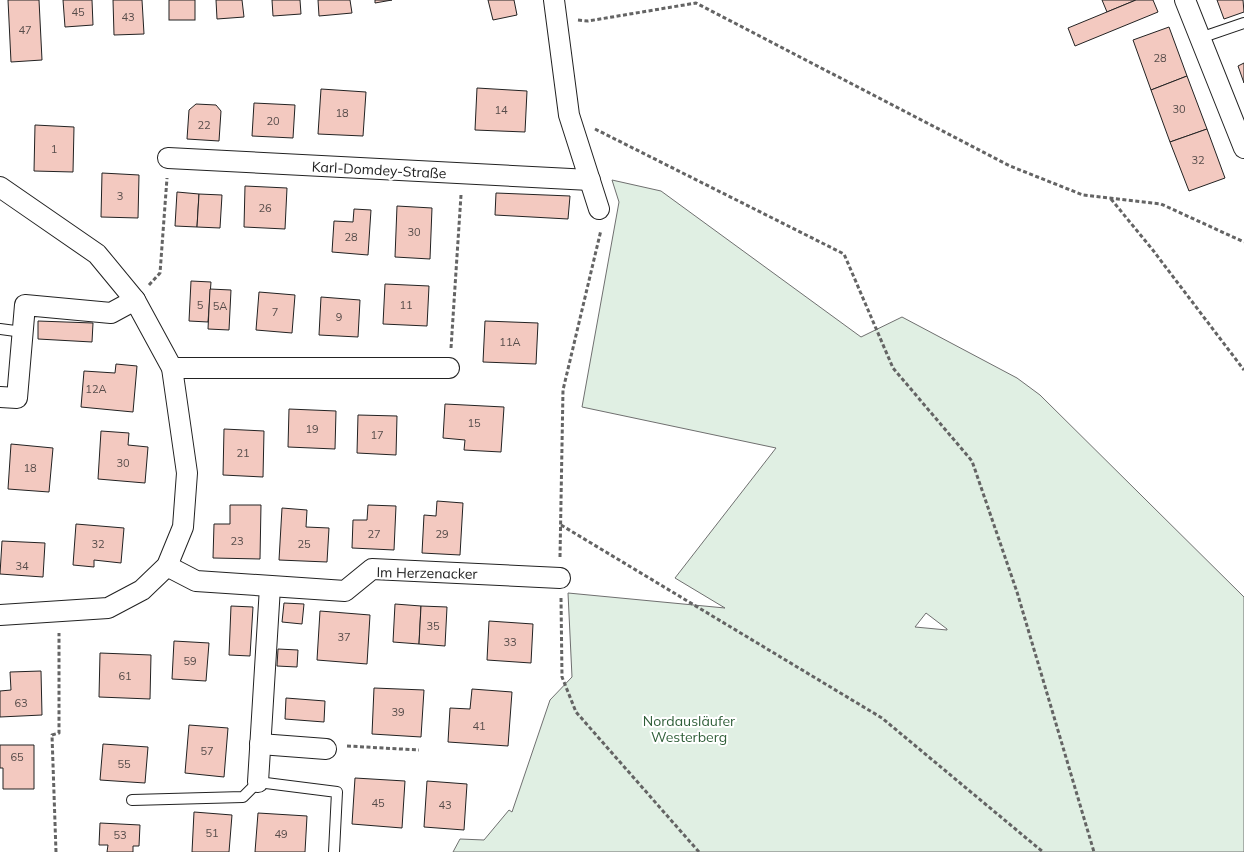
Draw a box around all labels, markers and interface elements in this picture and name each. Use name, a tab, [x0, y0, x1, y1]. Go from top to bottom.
house number: 45	[71, 5, 85, 19]
house number: 43	[121, 10, 135, 24]
house number: 47	[18, 23, 32, 37]
house number: 28	[1153, 51, 1167, 65]
house number: 30	[1172, 102, 1186, 116]
house number: 14	[494, 103, 508, 117]
house number: 18	[335, 106, 349, 120]
house number: 20	[266, 114, 280, 128]
house number: 22	[197, 118, 211, 132]
house number: 1	[51, 142, 57, 156]
house number: 32	[1191, 153, 1205, 167]
street label: Karl-Domdey-Straße	[311, 157, 447, 183]
house number: 3	[117, 189, 123, 203]
house number: 26	[258, 201, 272, 215]
house number: 30	[407, 225, 421, 239]
house number: 28	[344, 230, 358, 244]
house number: 5	[197, 298, 204, 312]
house number: 11	[399, 298, 413, 312]
house number: 5A	[213, 299, 227, 313]
house number: 7	[272, 305, 278, 319]
house number: 9	[336, 310, 342, 324]
house number: 11A	[499, 335, 521, 349]
house number: 12A	[85, 382, 107, 396]
house number: 15	[467, 416, 481, 430]
house number: 19	[305, 422, 319, 436]
house number: 17	[370, 428, 384, 442]
house number: 21	[236, 446, 250, 460]
house number: 30	[116, 456, 130, 470]
house number: 18	[23, 461, 37, 475]
house number: 27	[367, 527, 381, 541]
house number: 29	[435, 527, 449, 541]
house number: 23	[230, 534, 244, 548]
house number: 32	[91, 537, 105, 551]
house number: 25	[297, 537, 311, 551]
house number: 34	[15, 559, 29, 573]
street label: Im Herzenacker	[376, 563, 479, 583]
house number: 35	[426, 619, 440, 633]
house number: 37	[337, 630, 351, 644]
house number: 33	[503, 635, 517, 649]
house number: 59	[183, 654, 197, 668]
house number: 61	[118, 669, 132, 683]
house number: 63	[14, 696, 28, 710]
house number: 39	[391, 705, 405, 719]
park label: Nordausläufer Westerberg	[643, 712, 736, 746]
house number: 41	[472, 719, 486, 733]
house number: 57	[200, 744, 214, 758]
house number: 65	[10, 750, 24, 764]
house number: 55	[117, 757, 131, 771]
house number: 45	[371, 796, 385, 810]
house number: 43	[438, 798, 452, 812]
house number: 51	[205, 826, 219, 840]
house number: 49	[274, 827, 288, 841]
house number: 53	[113, 828, 127, 842]

